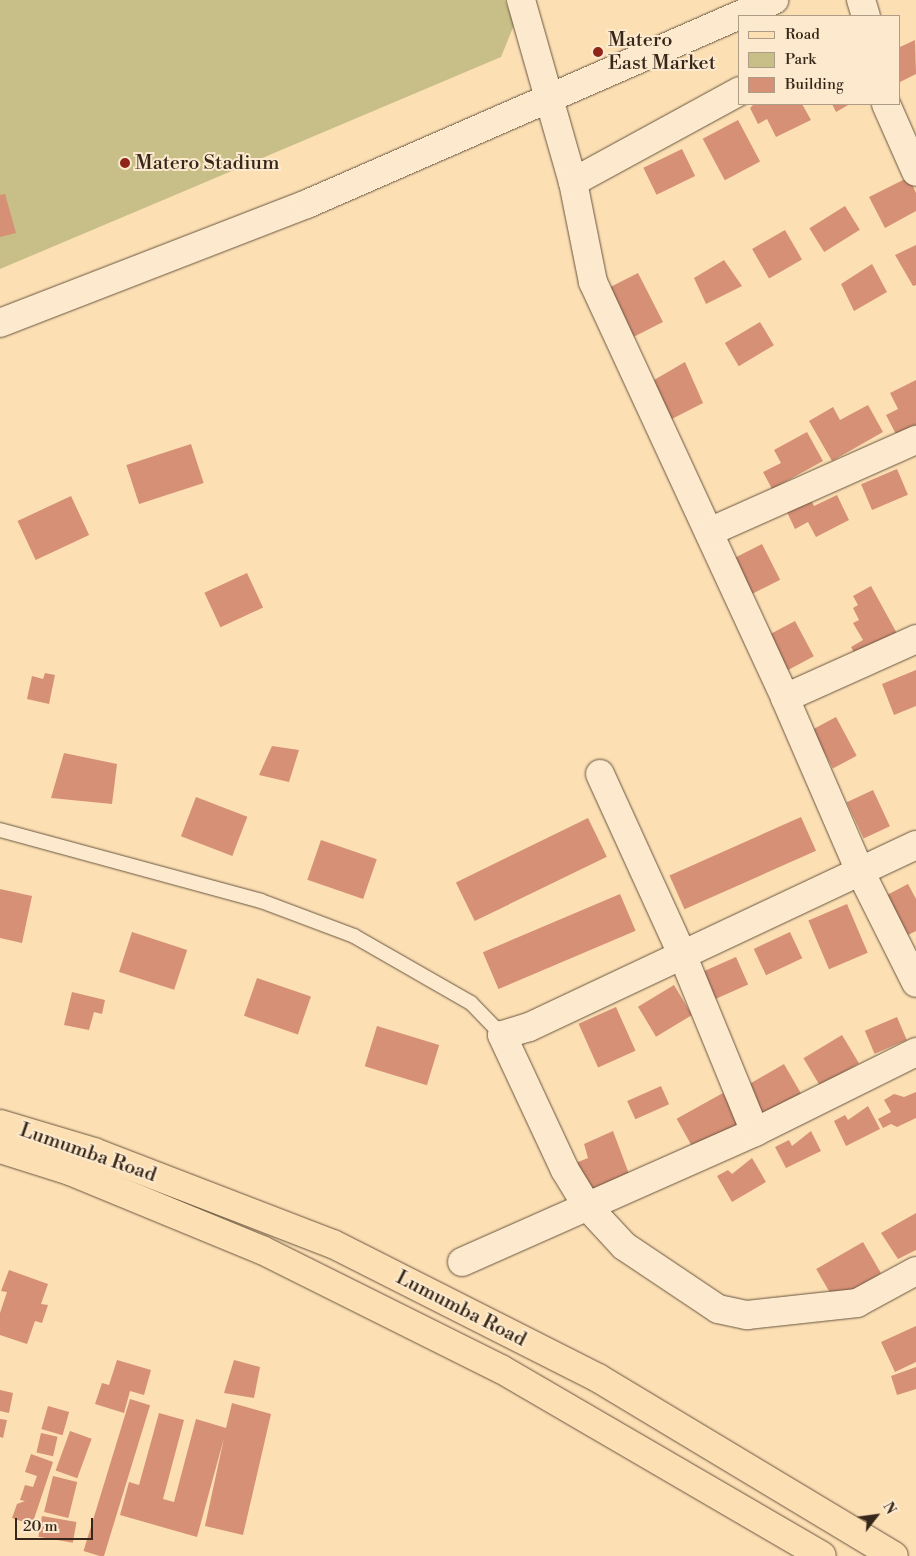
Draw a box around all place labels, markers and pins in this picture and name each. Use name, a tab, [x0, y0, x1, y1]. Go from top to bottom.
place label: Matero East Market	[608, 29, 716, 76]
marker: Matero East Market	[592, 46, 604, 58]
place label: Matero Stadium	[135, 151, 279, 175]
marker: Matero Stadium	[119, 157, 131, 169]

